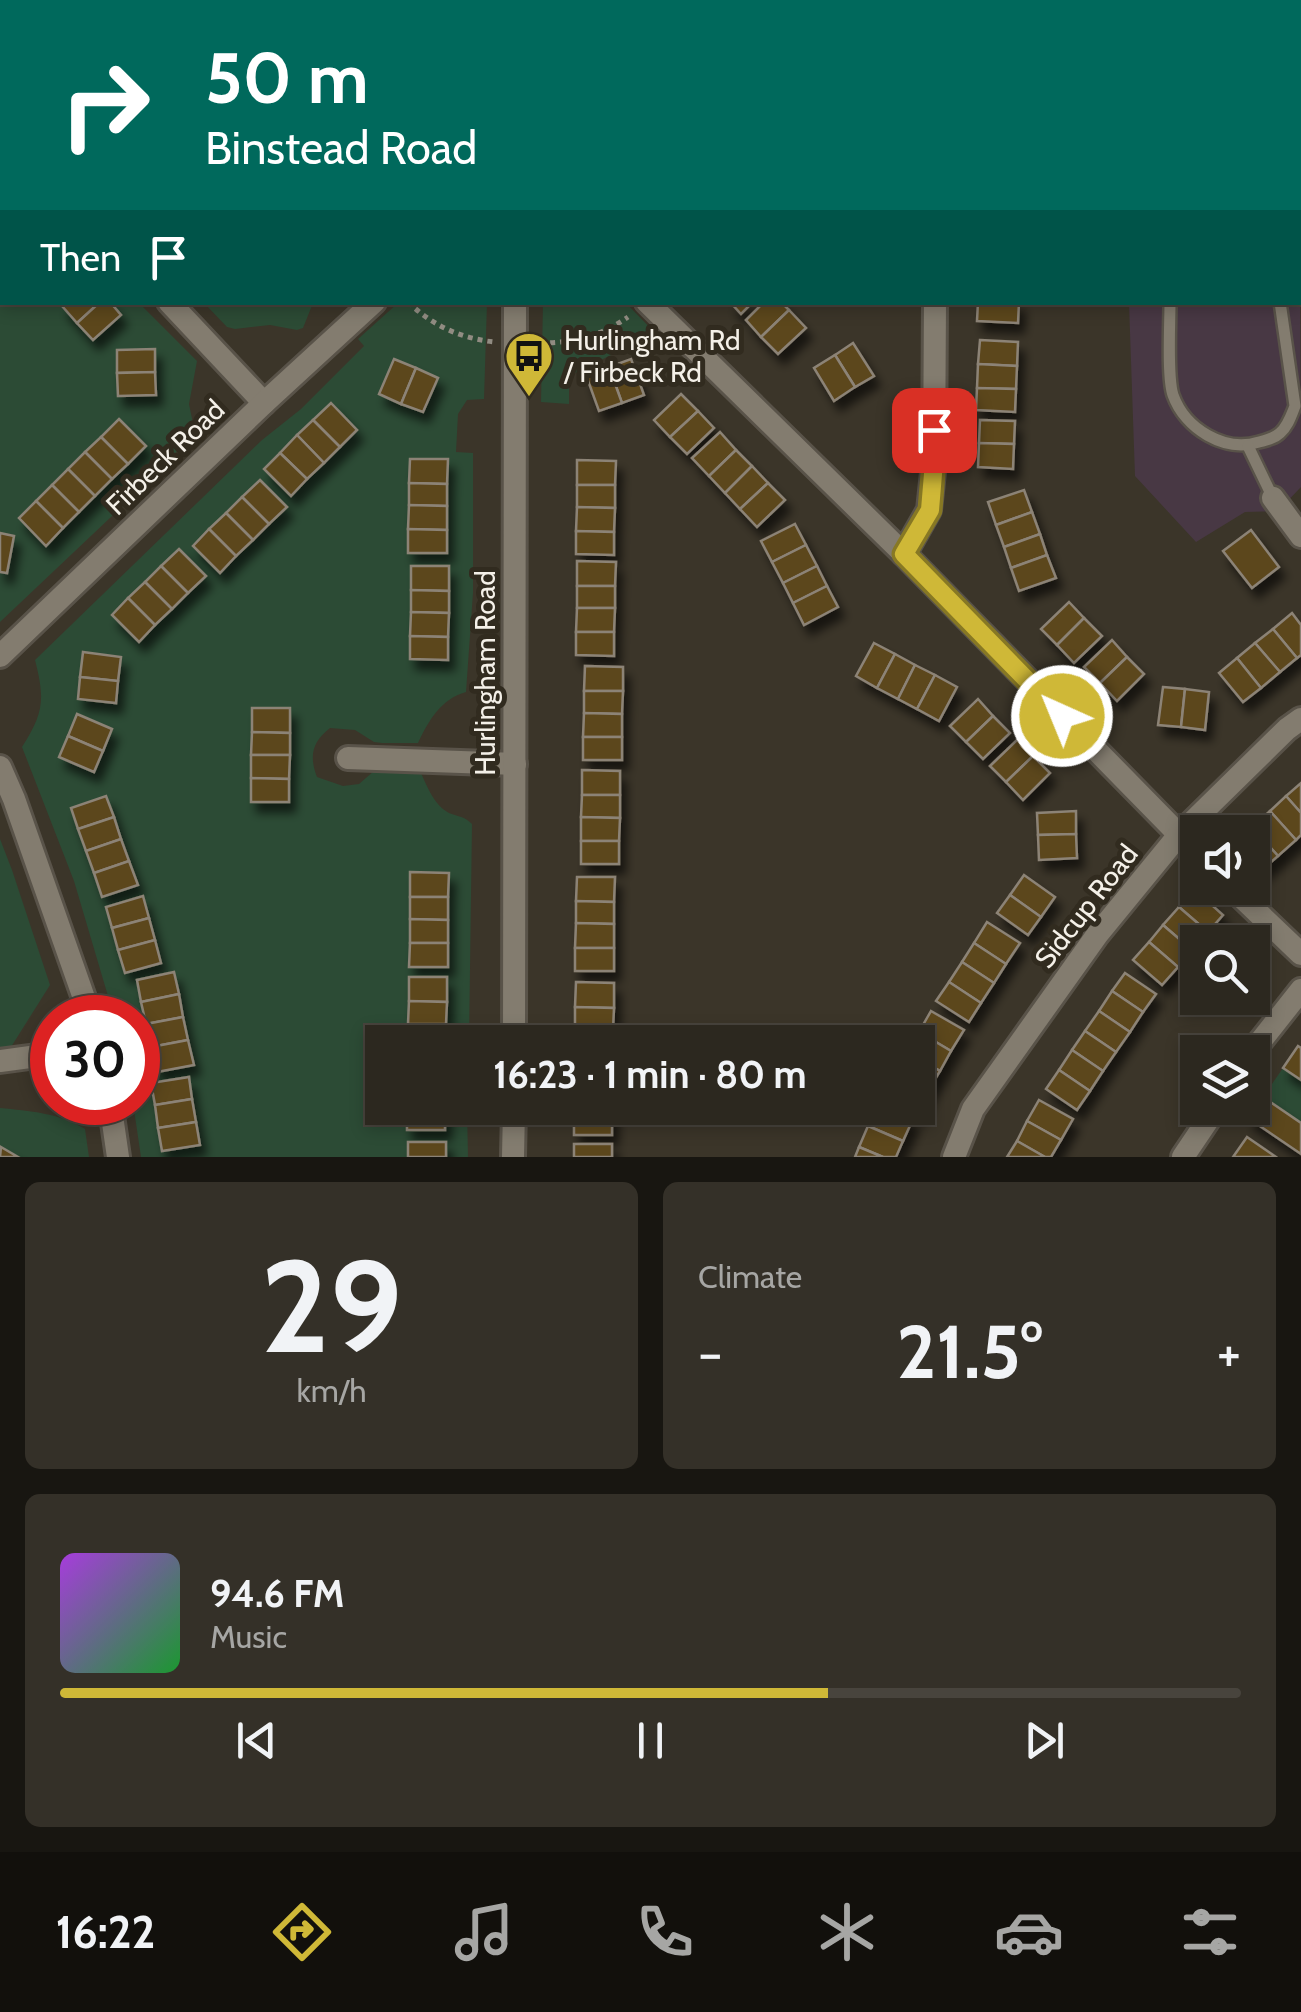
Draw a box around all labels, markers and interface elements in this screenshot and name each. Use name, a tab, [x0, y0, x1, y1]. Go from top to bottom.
text: 50 m	[205, 35, 369, 121]
icon: right	[40, 40, 170, 170]
text: Binstead Road	[205, 121, 477, 175]
icon: arrive	[141, 230, 196, 285]
text: Then	[40, 234, 121, 281]
place label: Hurlingham Rd / Firbeck Rd	[563, 323, 740, 389]
bus stop icon: Hurlingham Rd / Firbeck Rd	[503, 330, 555, 398]
pin	[892, 388, 977, 473]
street label: Firbeck Road	[99, 392, 231, 522]
icon: arrive	[907, 403, 962, 458]
street label: Hurlingham Road	[468, 570, 502, 776]
position arrow	[1010, 664, 1114, 768]
map controls	[1180, 815, 1270, 1125]
button: sound	[1180, 815, 1270, 905]
street label: Sidcup Road	[1027, 837, 1145, 975]
button: search	[1180, 925, 1270, 1015]
speed limit sign: 30	[30, 995, 160, 1125]
button: layers	[1180, 1035, 1270, 1125]
text: 16:23 · 1 min · 80 m	[493, 1051, 807, 1098]
text: 29	[261, 1227, 402, 1385]
text: Climate	[698, 1257, 802, 1296]
text: 21.5°	[897, 1306, 1042, 1397]
text: −	[698, 1319, 722, 1386]
text: +	[1217, 1319, 1241, 1386]
text: km/h	[296, 1371, 367, 1410]
text: 94.6 FM	[210, 1570, 344, 1617]
text: Music	[210, 1617, 287, 1656]
icon: previous	[229, 1713, 284, 1768]
icon: pause	[623, 1713, 678, 1768]
icon: next	[1017, 1713, 1072, 1768]
icon: directions	[267, 1897, 337, 1967]
icon: music	[449, 1897, 519, 1967]
icon: phone	[630, 1897, 700, 1967]
icon: climate	[812, 1897, 882, 1967]
icon: car	[994, 1897, 1064, 1967]
icon: filters	[1175, 1897, 1245, 1967]
text: 16:22	[56, 1905, 155, 1959]

